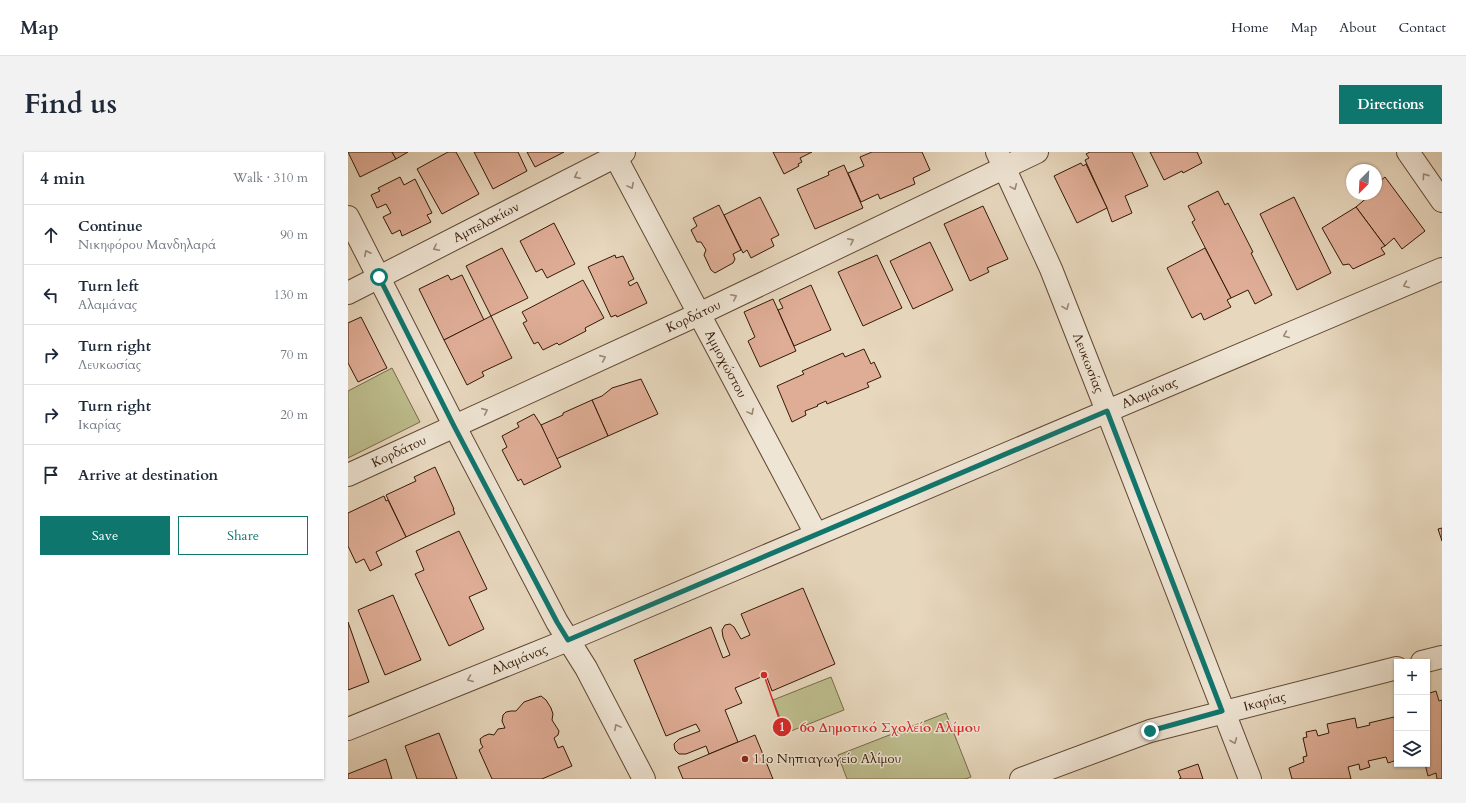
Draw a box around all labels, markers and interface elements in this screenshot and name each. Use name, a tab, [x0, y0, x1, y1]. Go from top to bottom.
text: Map	[20, 15, 59, 41]
text: Home	[1231, 18, 1269, 37]
text: Map	[1291, 18, 1317, 37]
text: About	[1339, 18, 1376, 37]
text: Contact	[1398, 18, 1446, 37]
text: Find us	[24, 85, 117, 123]
button: Directions	[1339, 85, 1442, 124]
north arrow	[1346, 164, 1382, 200]
text: 4 min	[40, 167, 85, 190]
text: Walk · 310 m	[233, 169, 308, 187]
one-way arrow	[574, 171, 581, 179]
one-way arrow	[1423, 174, 1430, 181]
one-way arrow	[626, 182, 634, 190]
one-way arrow	[1009, 183, 1017, 191]
street label: Αμπελακίων	[450, 198, 522, 247]
text: Continue	[78, 216, 143, 236]
icon: ahead	[40, 224, 62, 246]
text: 90 m	[280, 226, 308, 244]
text: Νικηφόρου Μανδηλαρά	[78, 236, 217, 254]
one-way arrow	[847, 238, 855, 246]
one-way arrow	[433, 243, 440, 250]
one-way arrow	[364, 250, 371, 258]
route start	[370, 268, 388, 286]
text: Turn left	[78, 276, 139, 296]
one-way arrow	[1403, 280, 1410, 288]
icon: left	[40, 284, 62, 306]
text: 130 m	[274, 286, 308, 304]
one-way arrow	[730, 294, 737, 302]
text: Αλαμάνας	[78, 296, 137, 314]
street label: Κορδάτου	[663, 296, 724, 337]
one-way arrow	[1061, 303, 1069, 310]
street label: Αμμοχώστου	[700, 327, 751, 401]
street label: Λευκωσίας	[1068, 330, 1108, 396]
one-way arrow	[1283, 330, 1291, 338]
text: Turn right	[78, 336, 151, 356]
icon: right	[40, 344, 62, 366]
text: 70 m	[280, 346, 308, 364]
one-way arrow	[600, 354, 607, 362]
text: Λευκωσίας	[78, 356, 141, 374]
street label: Αλαμάνας	[1119, 373, 1181, 413]
text: Turn right	[78, 396, 151, 416]
icon: right	[40, 404, 62, 426]
text: 20 m	[280, 406, 308, 424]
one-way arrow	[481, 408, 488, 416]
one-way arrow	[746, 408, 754, 416]
text: Ικαρίας	[78, 416, 121, 434]
street label: Κορδάτου	[369, 431, 429, 472]
icon: arrive	[40, 464, 62, 486]
text: Arrive at destination	[78, 465, 218, 485]
button: Save	[40, 516, 170, 555]
button: Share	[178, 516, 308, 555]
street label: Αλαμάνας	[489, 640, 551, 679]
map controls	[1394, 659, 1430, 767]
button: +	[1394, 659, 1430, 695]
one-way arrow	[466, 674, 474, 682]
street label: Ικαρίας	[1241, 688, 1288, 716]
button: −	[1394, 695, 1430, 731]
callout: 6ο Δημοτικό Σχολείο Αλίμου	[772, 714, 989, 740]
text: 6ο Δημοτικό Σχολείο Αλίμου	[800, 718, 980, 737]
text: 1	[779, 719, 785, 735]
route end	[1141, 722, 1159, 740]
one-way arrow	[615, 724, 622, 732]
button: layers	[1394, 731, 1430, 767]
one-way arrow	[1230, 737, 1238, 744]
place label: 11ο Νηπιαγωγείο Αλίμου	[753, 750, 902, 768]
marker: 11ο Νηπιαγωγείο Αλίμου	[740, 754, 750, 764]

